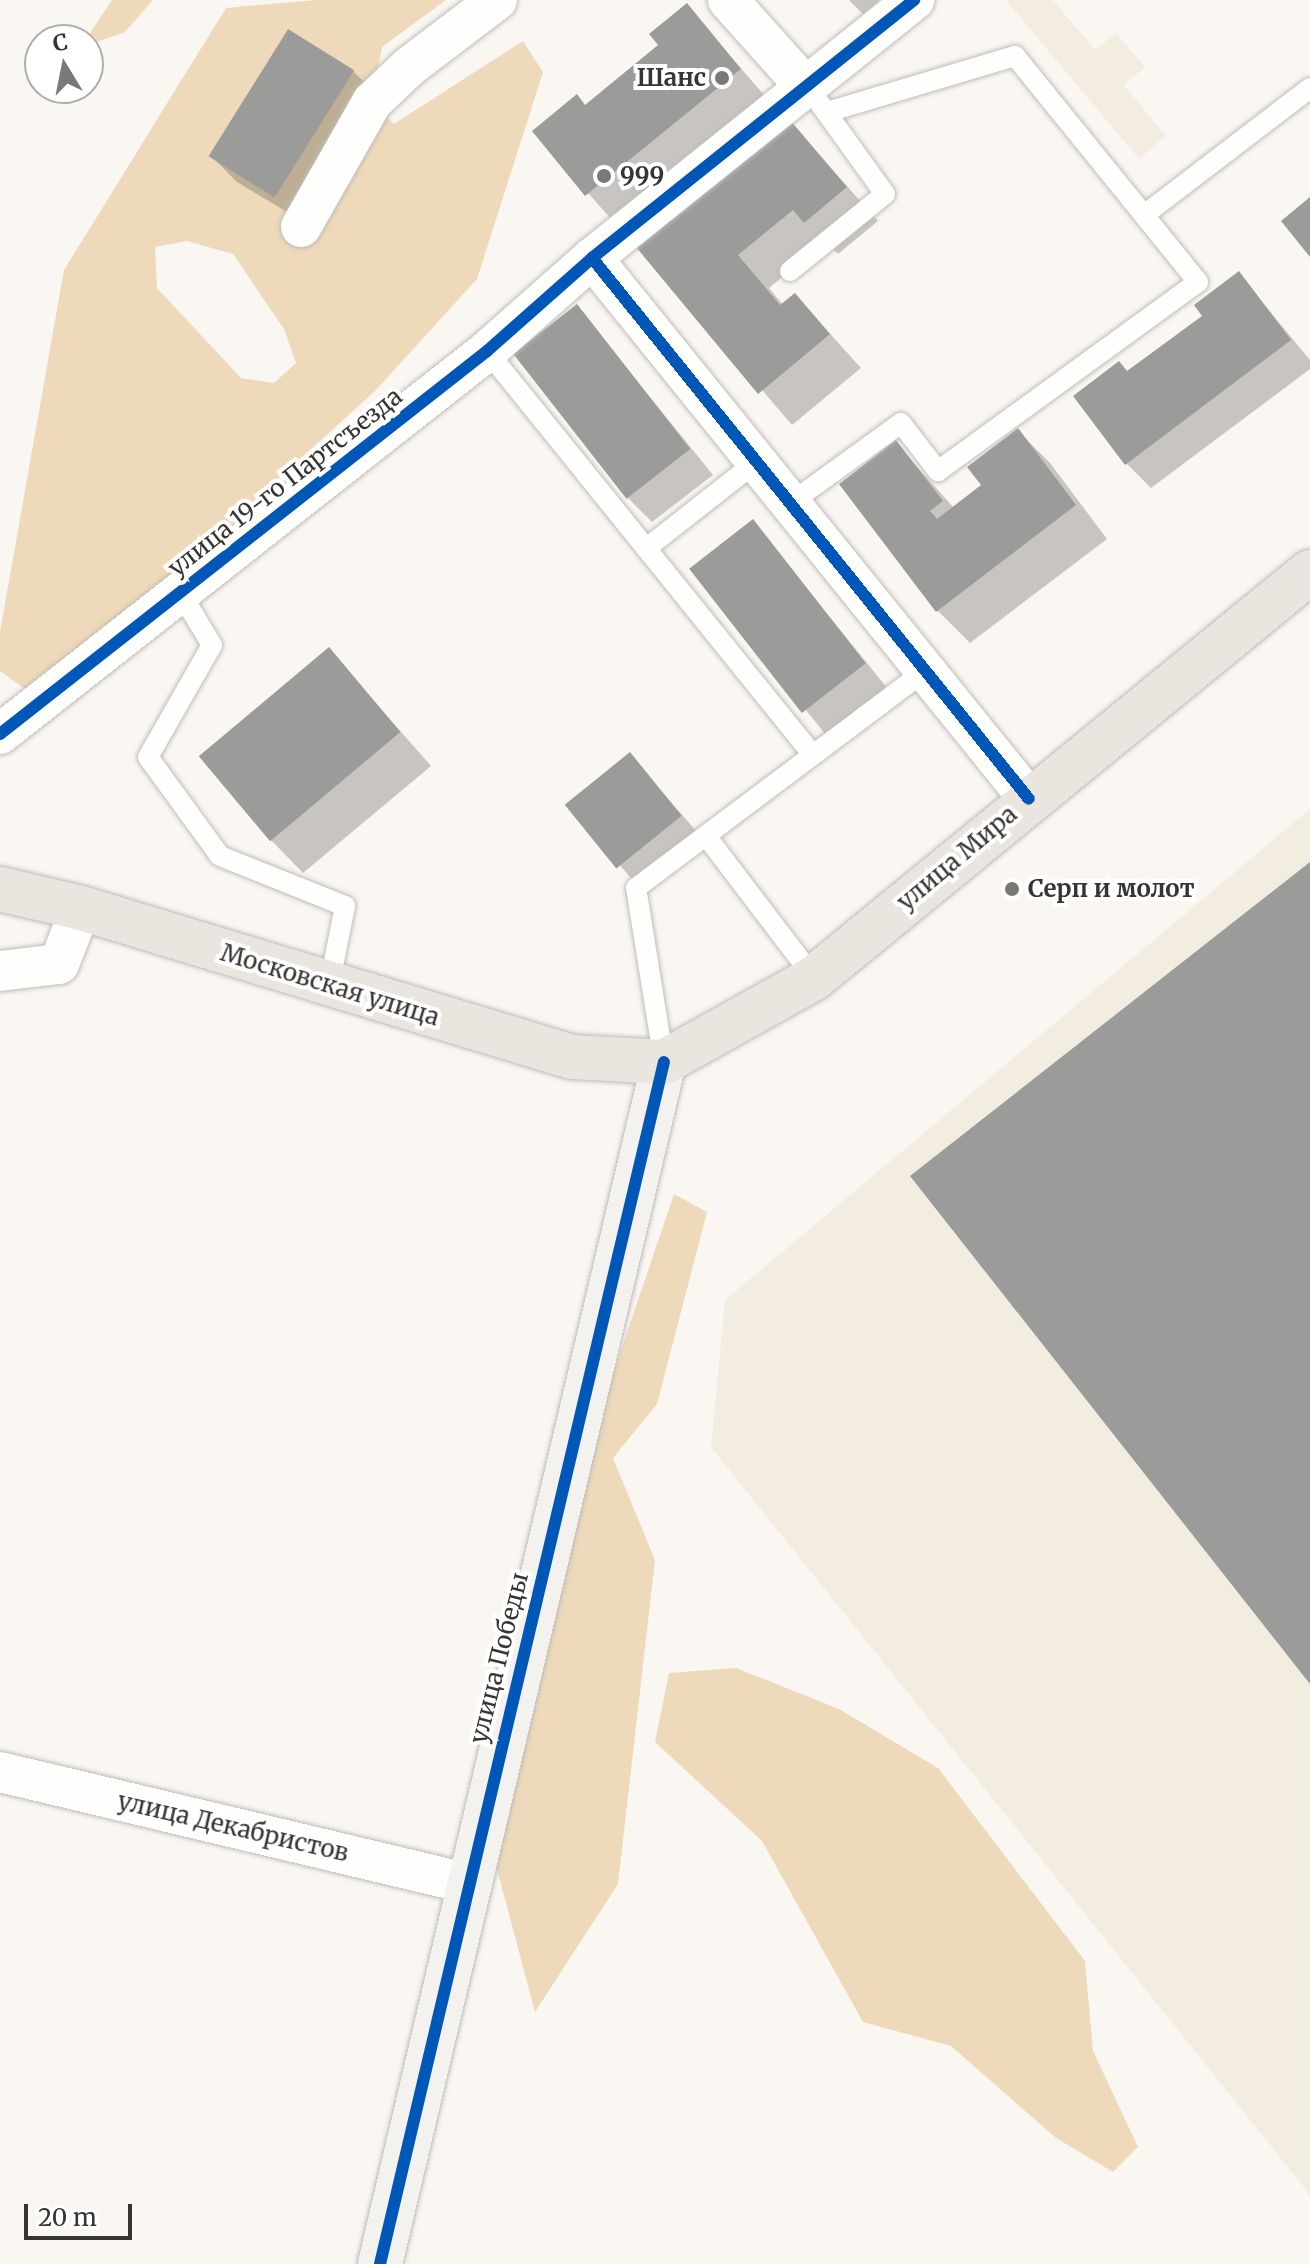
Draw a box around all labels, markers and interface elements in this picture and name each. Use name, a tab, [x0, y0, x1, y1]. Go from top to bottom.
north arrow	[24, 24, 104, 104]
text: С	[51, 27, 70, 57]
place label: Шанс	[636, 64, 706, 92]
marker: Шанс	[713, 69, 731, 87]
place label: 999	[620, 162, 664, 190]
marker: 999	[595, 167, 613, 185]
street label: улица 19-го Партсъезда	[162, 382, 408, 582]
street label: улица Мира	[891, 800, 1023, 916]
place label: Серп и молот	[1028, 875, 1194, 903]
marker: Серп и молот	[1003, 880, 1021, 898]
street label: Московская улица	[217, 938, 443, 1032]
street label: улица Победы	[464, 1570, 534, 1746]
street label: улица Декабристов	[115, 1786, 351, 1868]
scale bar	[28, 2188, 136, 2238]
text: 20 m	[38, 2202, 97, 2233]

